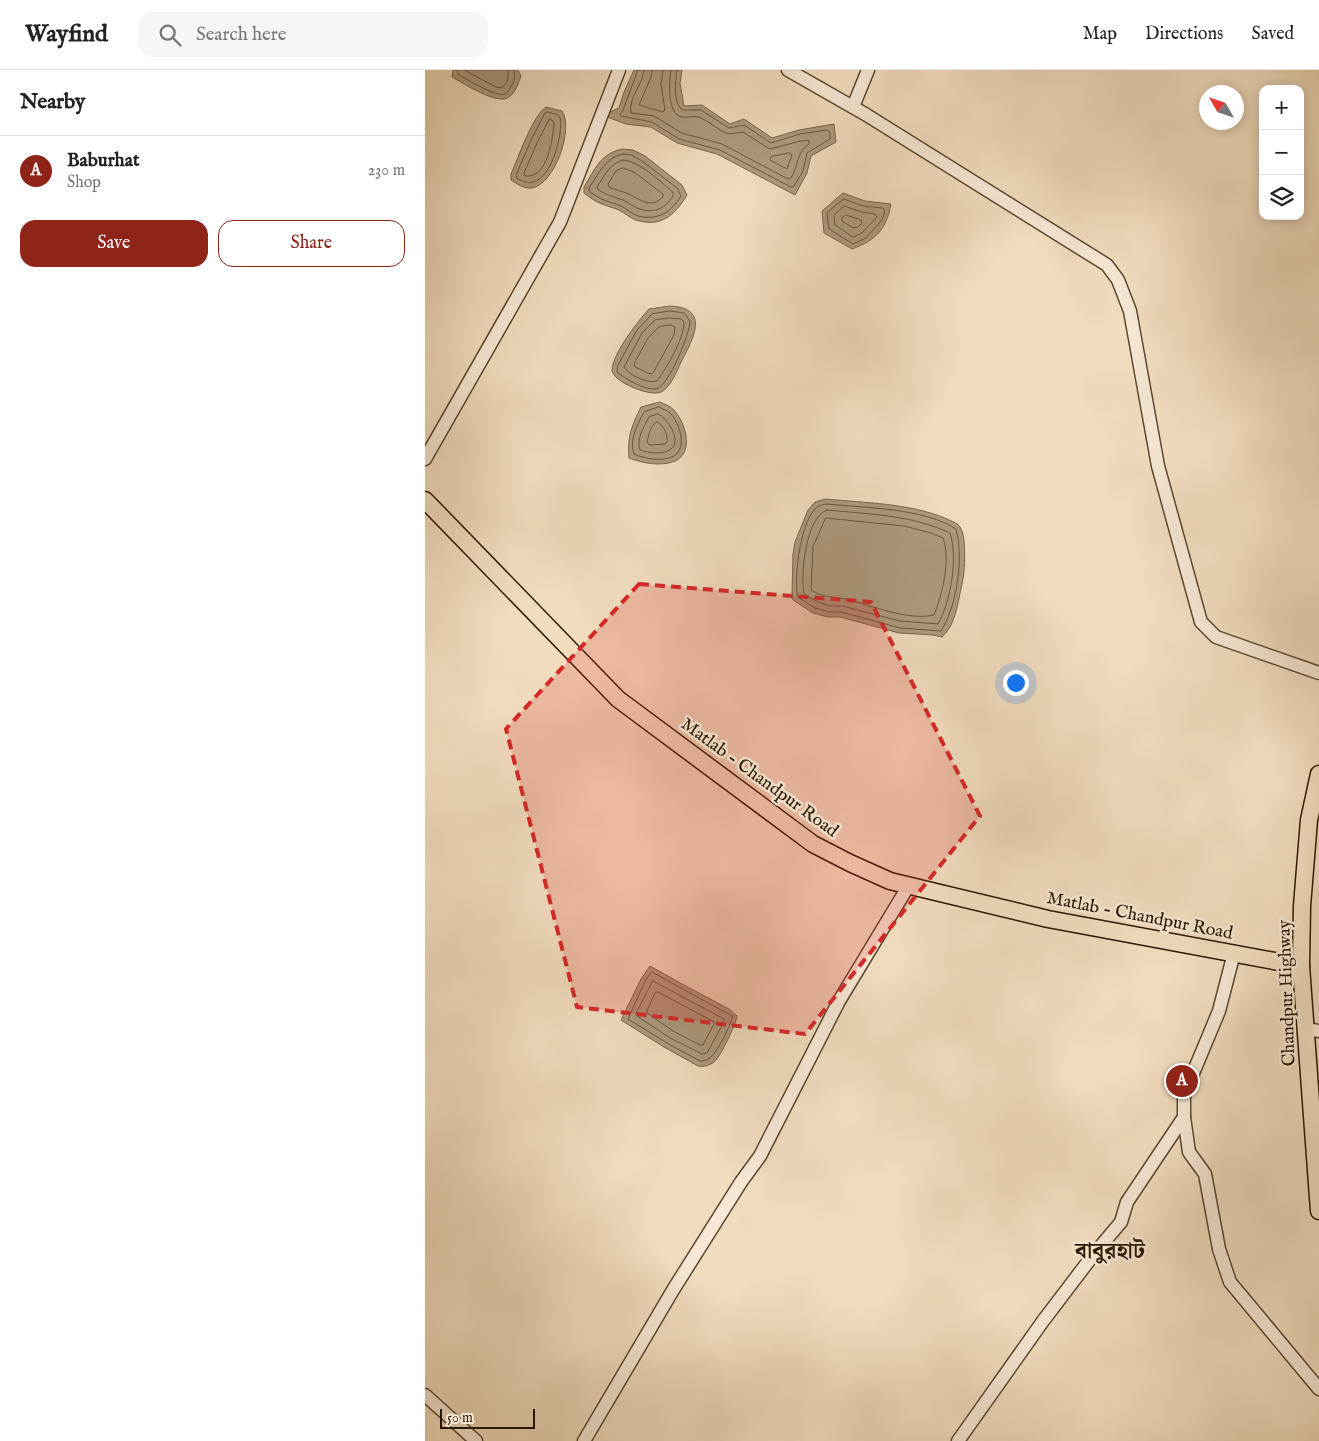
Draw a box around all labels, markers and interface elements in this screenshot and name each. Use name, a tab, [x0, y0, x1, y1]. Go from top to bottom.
search box	[138, 12, 488, 57]
text: Wayfind	[25, 19, 108, 50]
icon: search	[156, 21, 184, 49]
text: Search here	[196, 23, 286, 47]
text: Map	[1083, 23, 1117, 46]
text: Directions	[1145, 23, 1223, 46]
text: Saved	[1251, 23, 1294, 46]
north arrow	[1199, 85, 1244, 130]
map controls	[1259, 85, 1304, 220]
button: +	[1259, 85, 1304, 130]
text: Nearby	[20, 89, 85, 116]
button: −	[1259, 130, 1304, 175]
text: Baburhat	[67, 149, 139, 173]
text: A	[31, 161, 41, 181]
text: 230 m	[368, 161, 405, 181]
text: Shop	[67, 173, 101, 193]
button: layers	[1259, 175, 1304, 220]
button: Save	[20, 220, 208, 267]
button: Share	[218, 220, 405, 267]
your location	[1003, 670, 1029, 696]
street label: Matlab - Chandpur Road	[676, 713, 843, 843]
street label: Matlab - Chandpur Road	[1045, 887, 1235, 946]
street label: Chandpur Highway	[1273, 919, 1302, 1067]
pin: A	[1166, 1062, 1198, 1100]
district label: বাবুরহাট	[1074, 1237, 1146, 1266]
scale bar	[440, 1406, 535, 1429]
text: 50 m	[447, 1409, 473, 1427]

